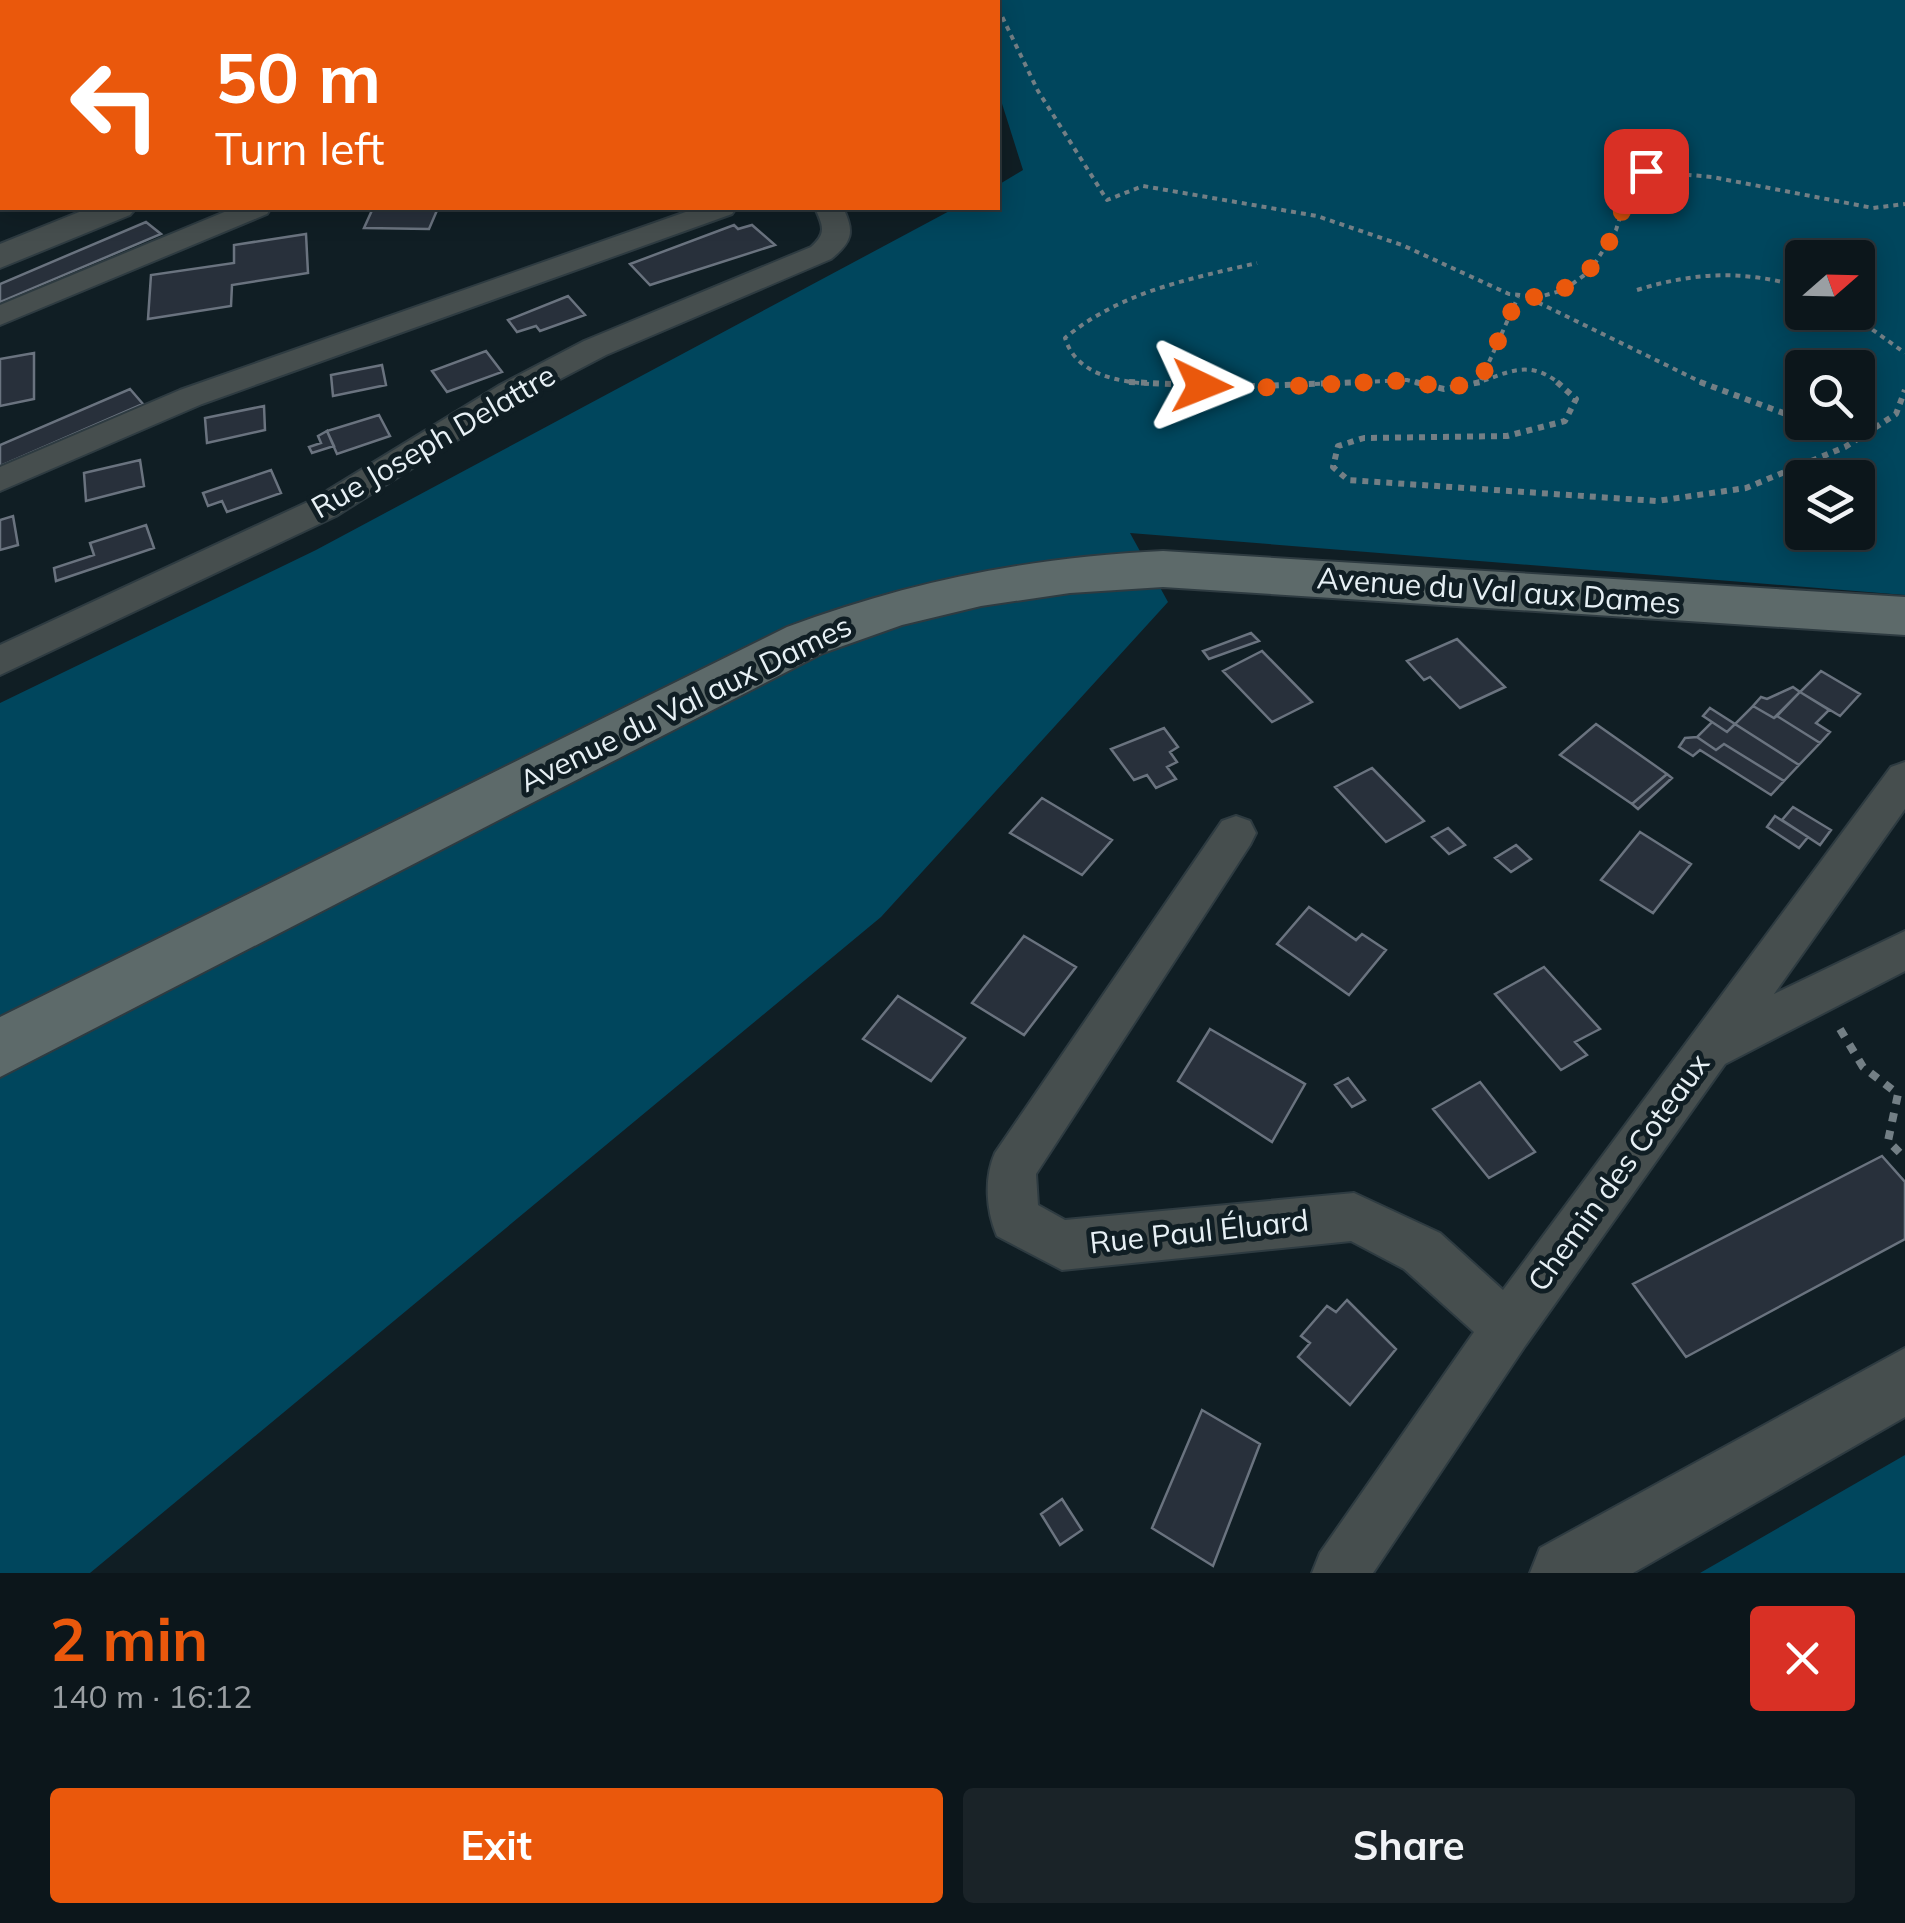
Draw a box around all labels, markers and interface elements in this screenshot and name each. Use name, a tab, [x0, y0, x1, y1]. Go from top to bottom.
text: 50 m	[215, 33, 381, 121]
icon: left	[50, 40, 180, 170]
text: Turn left	[215, 120, 384, 176]
pin	[1604, 129, 1689, 214]
icon: arrive	[1619, 144, 1674, 199]
north arrow	[1785, 240, 1875, 330]
map controls	[1785, 240, 1875, 550]
position arrow	[1150, 334, 1254, 438]
button: search	[1785, 350, 1875, 440]
street label: Rue Joseph Delattre	[304, 356, 562, 526]
button: layers	[1785, 460, 1875, 550]
street label: Avenue du Val aux Dames	[1316, 558, 1682, 622]
street label: Avenue du Val aux Dames	[513, 606, 857, 800]
street label: Chemin des Coteaux	[1519, 1046, 1717, 1298]
street label: Rue Paul Éluard	[1088, 1201, 1310, 1261]
text: 2 min	[50, 1601, 208, 1676]
button: close	[1750, 1606, 1855, 1711]
text: 140 m · 16:12	[50, 1676, 252, 1716]
button: Exit	[50, 1788, 943, 1903]
button: Share	[963, 1788, 1855, 1903]

